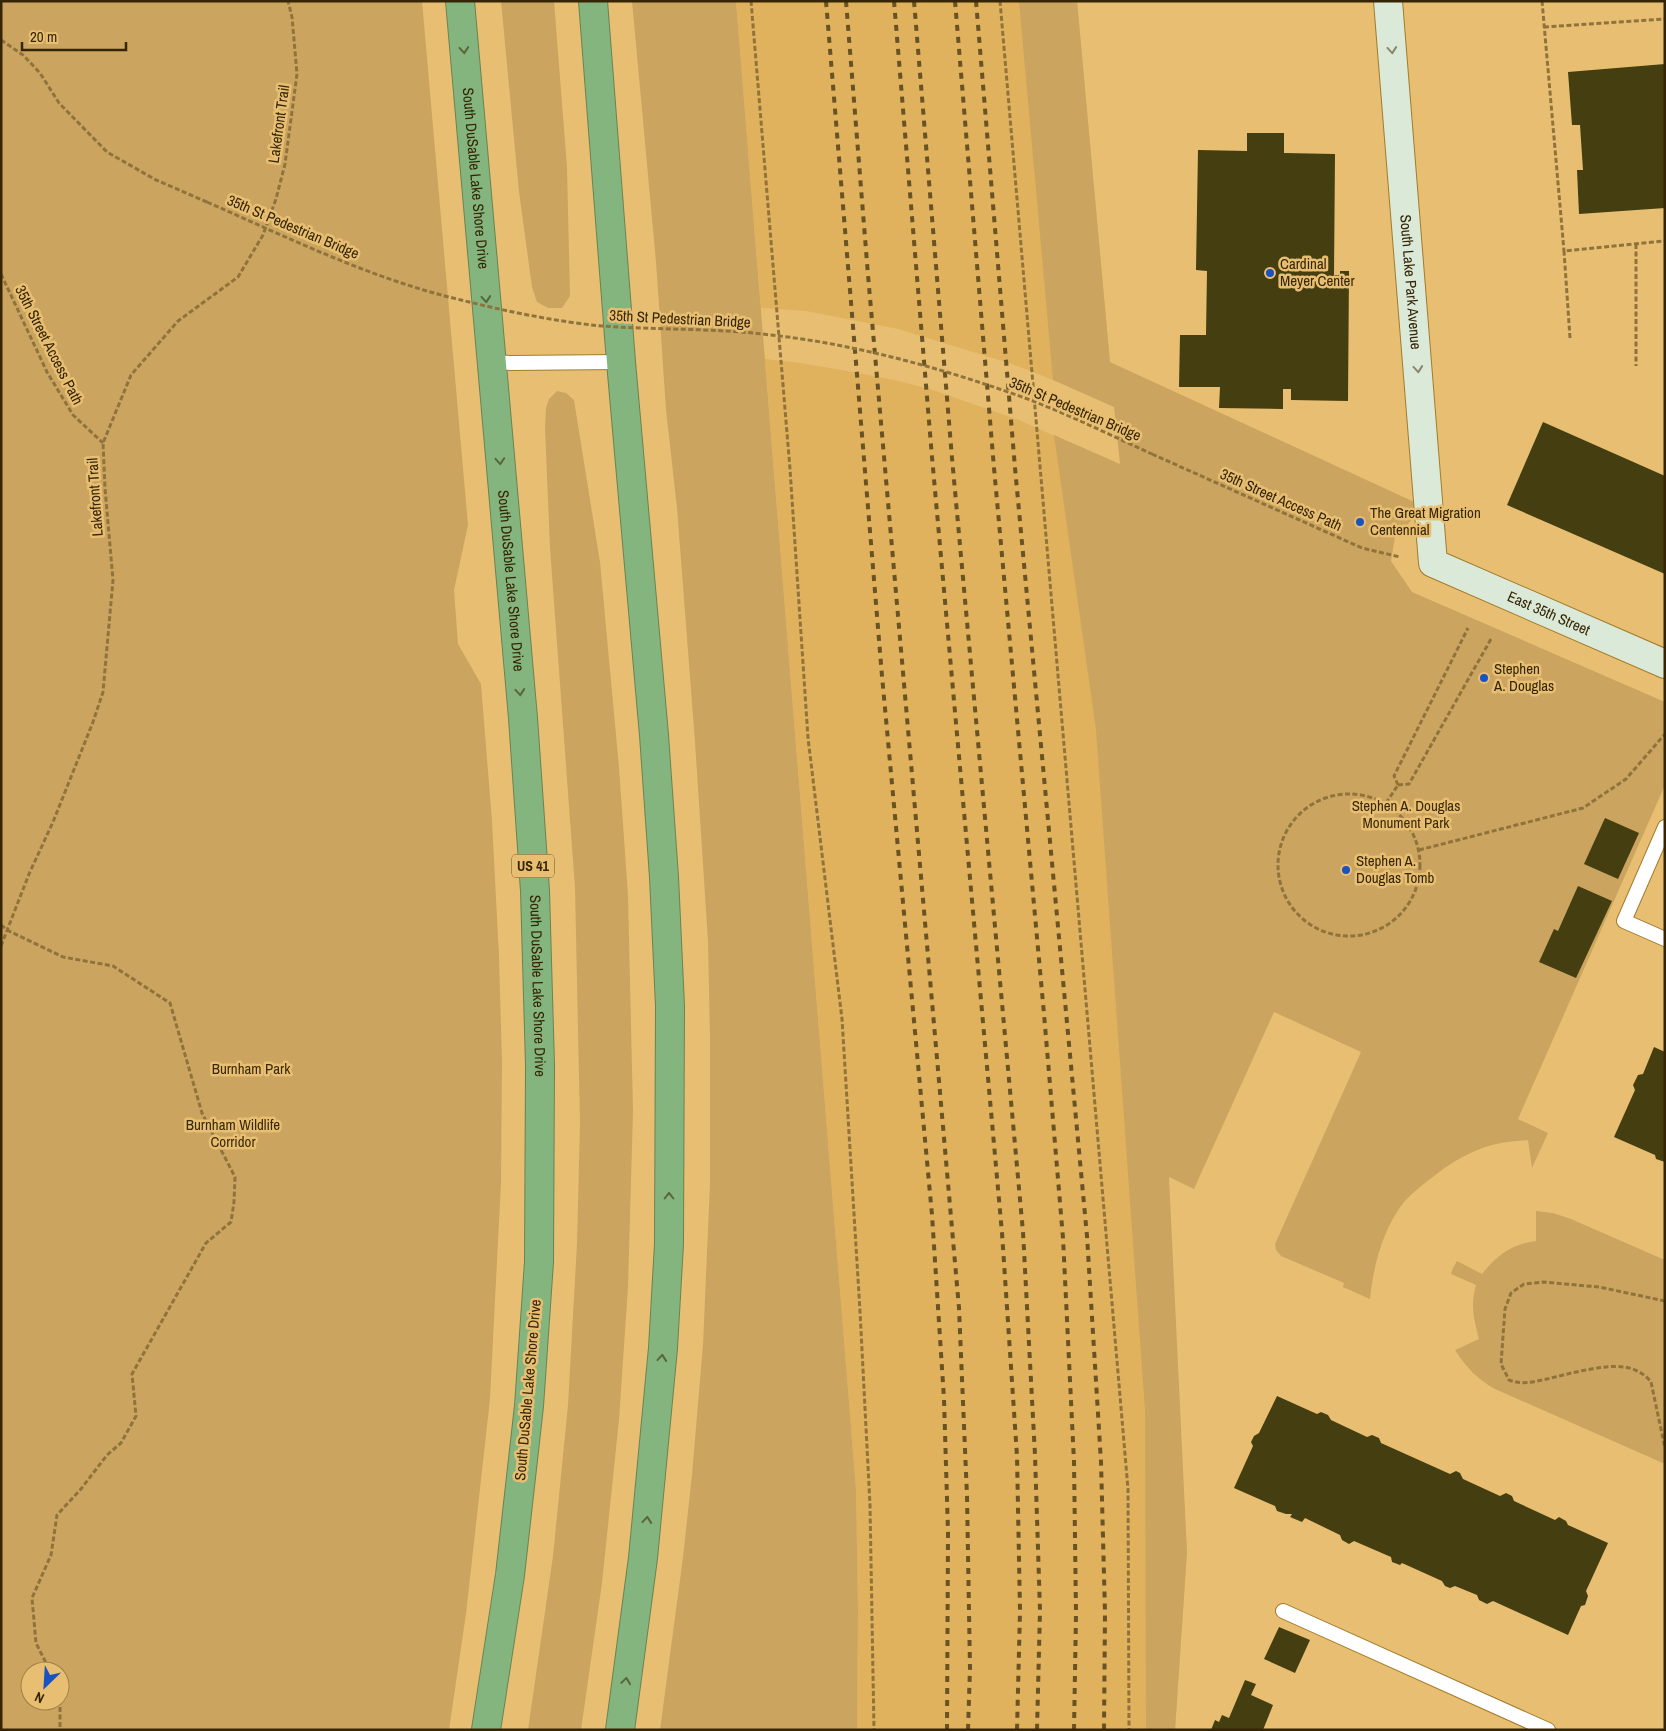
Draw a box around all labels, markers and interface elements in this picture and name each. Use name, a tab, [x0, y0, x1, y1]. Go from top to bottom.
scale bar	[22, 20, 126, 52]
text: 20 m	[30, 26, 57, 47]
one-way arrow	[458, 46, 469, 54]
one-way arrow	[1386, 46, 1397, 54]
street label: Lakefront Trail	[263, 84, 294, 164]
street label: South DuSable Lake Shore Drive	[458, 87, 495, 270]
street label: 35th St Pedestrian Bridge	[224, 189, 363, 264]
street label: South Lake Park Avenue	[1395, 214, 1427, 350]
place label: Cardinal Meyer Center	[1280, 253, 1355, 291]
marker: Cardinal Meyer Center	[1264, 267, 1276, 279]
street label: 35th Street Access Path	[10, 282, 89, 408]
one-way arrow	[481, 295, 492, 303]
street label: 35th St Pedestrian Bridge	[609, 304, 751, 333]
one-way arrow	[1412, 365, 1423, 373]
street label: 35th St Pedestrian Bridge	[1006, 371, 1145, 446]
street label: Lakefront Trail	[81, 457, 108, 537]
one-way arrow	[494, 457, 505, 465]
street label: 35th Street Access Path	[1217, 463, 1345, 536]
street label: South DuSable Lake Shore Drive	[493, 489, 530, 672]
place label: The Great Migration Centennial	[1370, 502, 1481, 540]
marker: The Great Migration Centennial	[1354, 516, 1366, 528]
street label: East 35th Street	[1504, 586, 1594, 640]
place label: Stephen A. Douglas	[1493, 658, 1554, 696]
marker: Stephen A. Douglas	[1478, 672, 1490, 684]
one-way arrow	[514, 689, 525, 697]
park label: Stephen A. Douglas Monument Park	[1352, 795, 1460, 833]
place label: Stephen A. Douglas Tomb	[1356, 850, 1435, 888]
road number: US 41	[512, 854, 554, 878]
marker: Stephen A. Douglas Tomb	[1340, 864, 1352, 876]
street label: South DuSable Lake Shore Drive	[525, 894, 551, 1077]
park label: Burnham Park	[212, 1058, 291, 1079]
park label: Burnham Wildlife Corridor	[186, 1114, 280, 1152]
one-way arrow	[664, 1192, 674, 1200]
street label: South DuSable Lake Shore Drive	[509, 1298, 546, 1481]
one-way arrow	[656, 1354, 667, 1362]
one-way arrow	[641, 1516, 652, 1524]
north arrow	[20, 1661, 70, 1711]
one-way arrow	[621, 1677, 631, 1686]
text: N	[32, 1688, 47, 1708]

